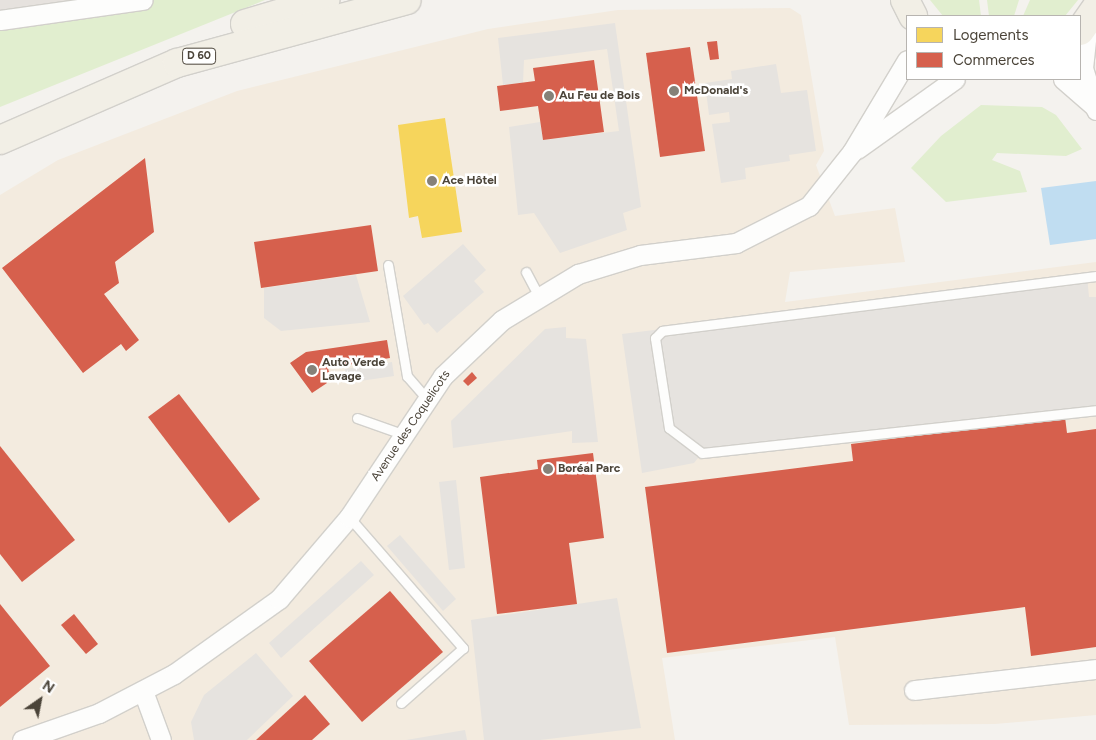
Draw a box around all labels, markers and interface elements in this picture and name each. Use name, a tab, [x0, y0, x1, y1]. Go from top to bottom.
legend	[906, 15, 1081, 80]
text: Logements	[953, 26, 1028, 44]
road number: D 60	[182, 48, 216, 64]
text: Commerces	[953, 51, 1035, 69]
place label: McDonald's	[684, 84, 748, 98]
marker: McDonald's	[668, 85, 680, 97]
place label: Au Feu de Bois	[559, 89, 640, 103]
marker: Au Feu de Bois	[543, 90, 555, 102]
place label: Ace Hôtel	[442, 174, 497, 188]
marker: Ace Hôtel	[426, 175, 438, 187]
place label: Auto Verde Lavage	[322, 356, 385, 384]
marker: Auto Verde Lavage	[306, 364, 318, 376]
street label: Avenue des Coquelicots	[369, 368, 453, 484]
place label: Boréal Parc	[558, 462, 620, 476]
marker: Boréal Parc	[542, 463, 554, 475]
north arrow	[15, 675, 65, 725]
text: N	[39, 677, 58, 697]

